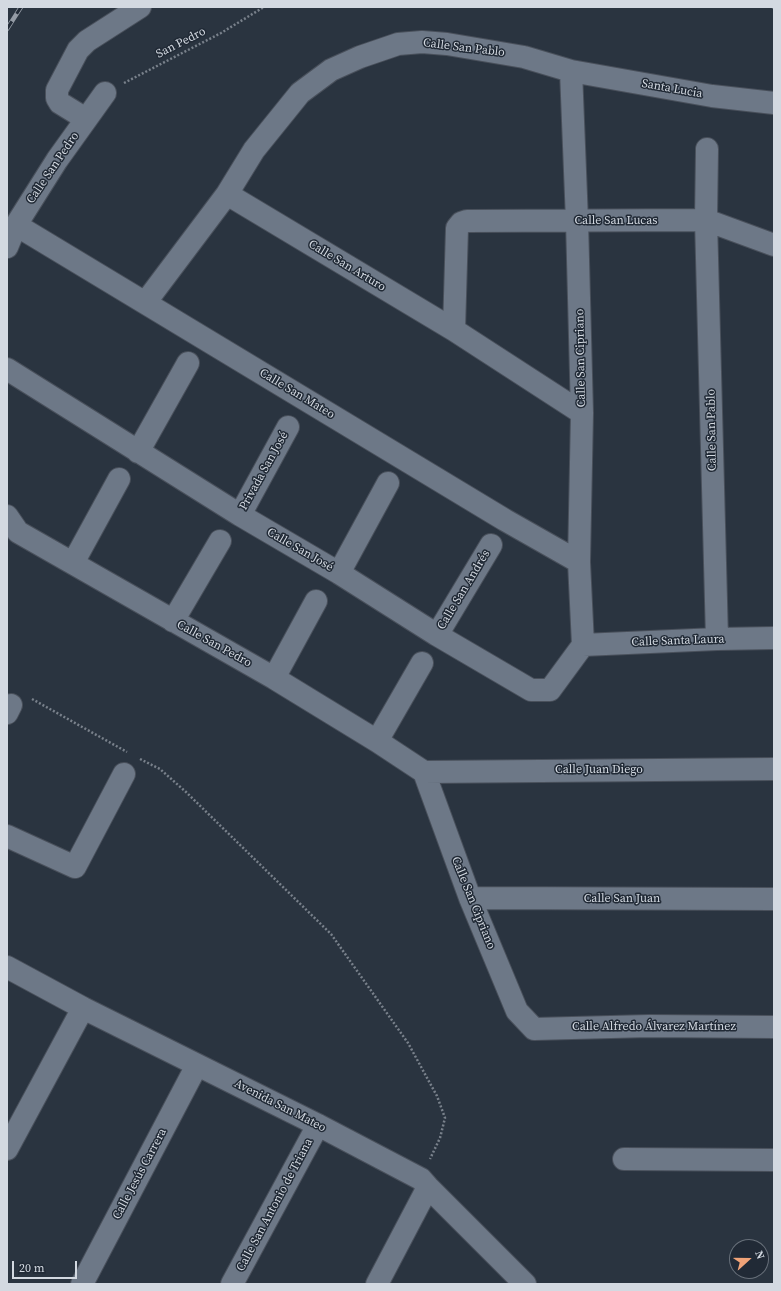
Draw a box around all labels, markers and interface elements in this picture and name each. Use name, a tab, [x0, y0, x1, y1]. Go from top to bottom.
street label: San Pedro	[154, 24, 208, 62]
street label: Calle San Pablo	[422, 36, 506, 60]
street label: Santa Lucia	[640, 77, 704, 101]
street label: Calle San Pedro	[24, 129, 82, 207]
street label: Calle San Lucas	[575, 214, 657, 228]
street label: Calle San Arturo	[306, 237, 388, 295]
street label: Calle San Cipriano	[573, 309, 589, 407]
street label: Calle San Mateo	[257, 366, 337, 422]
street label: Calle San Pablo	[704, 389, 720, 471]
street label: Privada San José	[237, 429, 291, 513]
street label: Calle San José	[264, 525, 336, 575]
street label: Calle San Andrés	[435, 548, 493, 632]
street label: Calle San Pedro	[174, 618, 254, 670]
street label: Calle Santa Laura	[631, 632, 725, 650]
street label: Calle Juan Diego	[555, 763, 643, 777]
street label: Calle San Cipriano	[448, 855, 498, 951]
street label: Calle San Juan	[584, 892, 660, 906]
street label: Calle Alfredo Álvarez Martínez	[572, 1020, 736, 1034]
street label: Avenida San Mateo	[232, 1077, 328, 1135]
street label: Calle Jesús Carrera	[110, 1126, 170, 1222]
street label: Calle San Antonio de Triana	[234, 1136, 316, 1274]
north arrow	[729, 1239, 769, 1279]
text: N	[751, 1248, 768, 1261]
scale bar	[14, 1253, 79, 1279]
text: 20 m	[19, 1260, 45, 1276]

